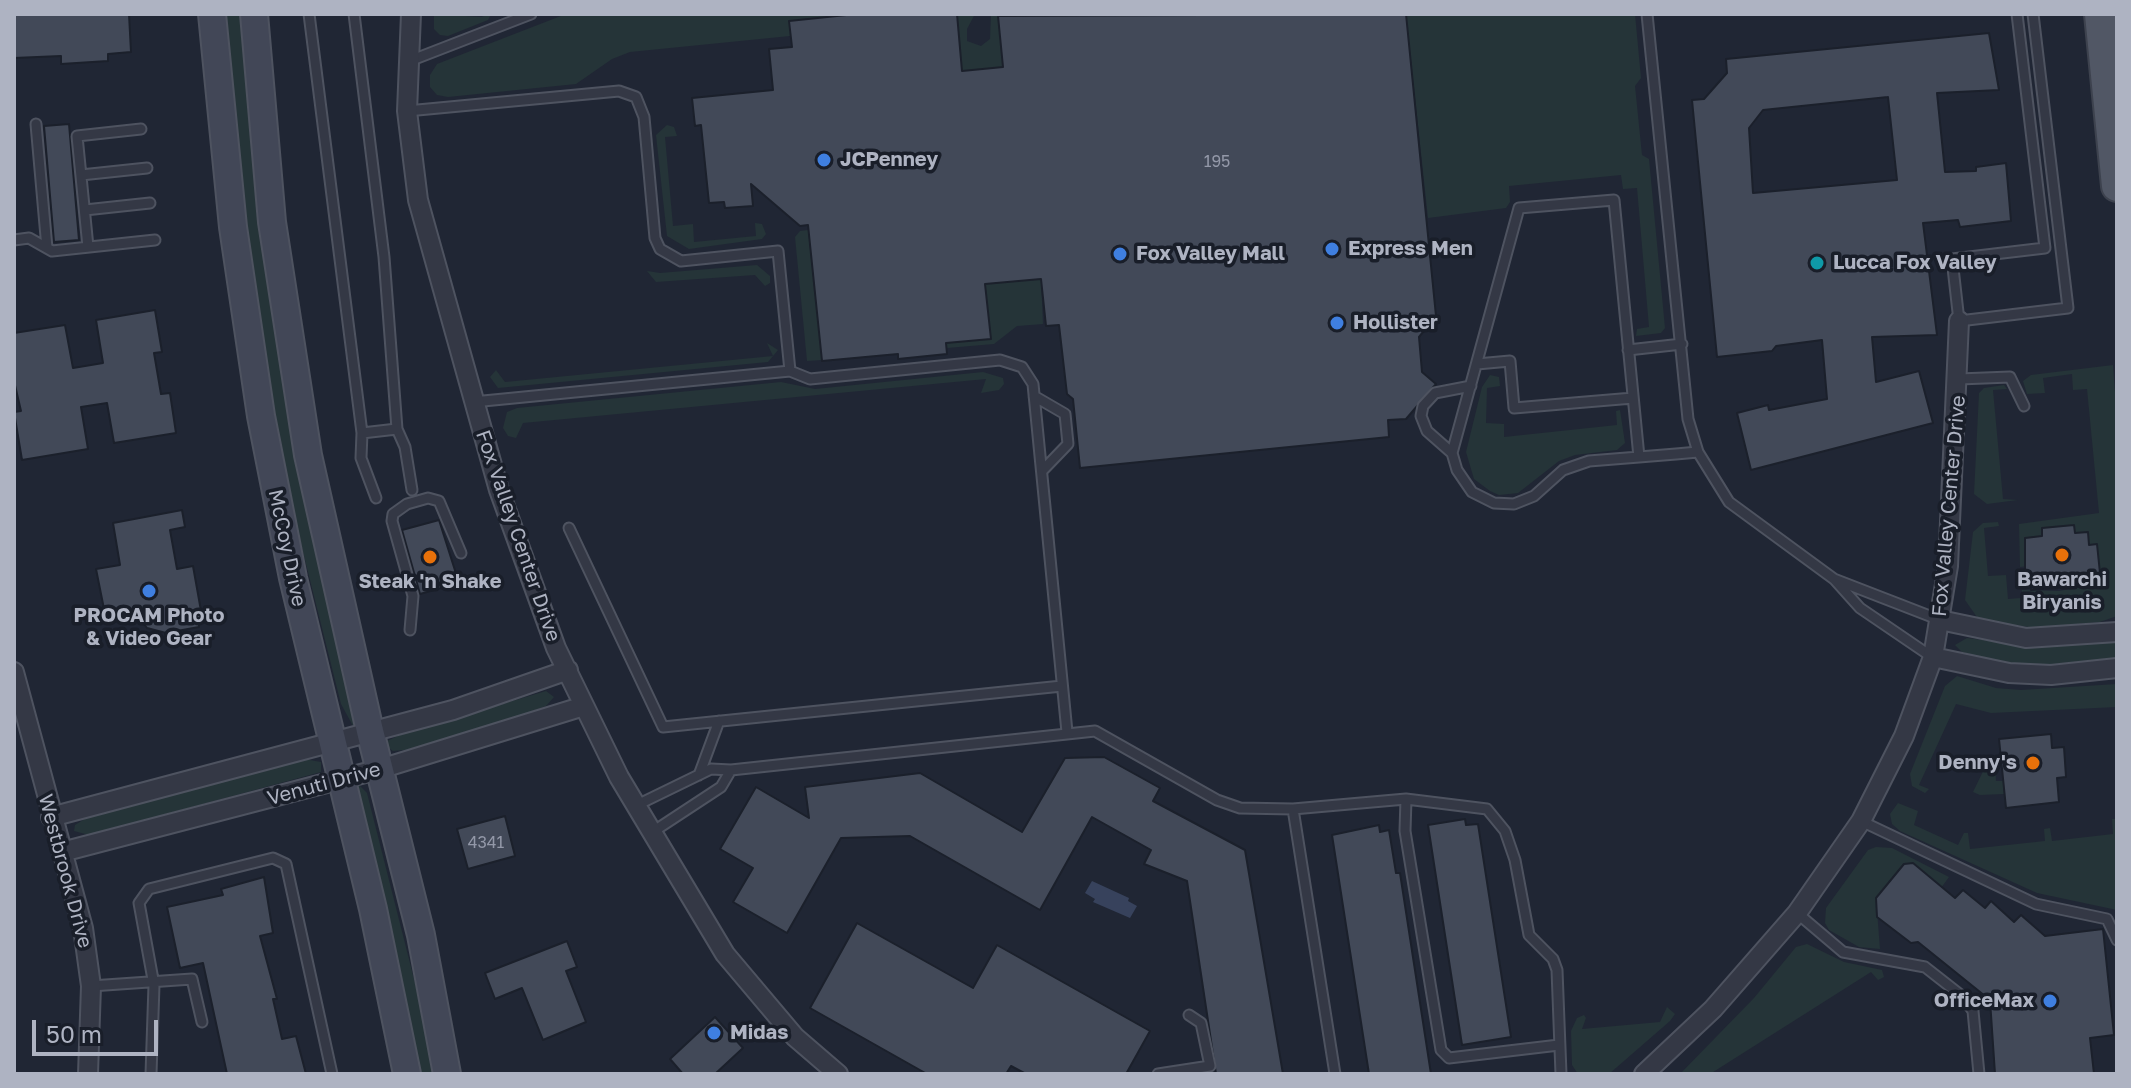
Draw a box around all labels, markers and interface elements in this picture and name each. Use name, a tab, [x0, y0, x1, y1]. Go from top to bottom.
place label: JCPenney	[840, 148, 938, 172]
marker: JCPenney	[815, 151, 833, 169]
house number: 195	[1204, 152, 1230, 172]
place label: Express Men	[1348, 237, 1473, 261]
marker: Express Men	[1323, 240, 1341, 258]
place label: Fox Valley Mall	[1136, 242, 1285, 266]
marker: Fox Valley Mall	[1111, 245, 1129, 263]
place label: Lucca Fox Valley	[1833, 251, 1997, 275]
marker: Lucca Fox Valley	[1808, 254, 1826, 272]
place label: Hollister	[1353, 311, 1438, 335]
marker: Hollister	[1328, 314, 1346, 332]
street label: Fox Valley Center Drive	[1927, 394, 1971, 618]
street label: Fox Valley Center Drive	[471, 427, 565, 645]
street label: McCoy Drive	[263, 487, 311, 609]
marker: Bawarchi Biryanis	[2053, 546, 2071, 564]
marker: Steak 'n Shake	[421, 548, 439, 566]
place label: Bawarchi Biryanis	[2017, 568, 2107, 615]
place label: Steak 'n Shake	[358, 570, 502, 594]
marker: PROCAM Photo & Video Gear	[140, 582, 158, 600]
place label: PROCAM Photo & Video Gear	[74, 604, 224, 651]
place label: Denny's	[1938, 751, 2017, 775]
marker: Denny's	[2024, 754, 2042, 772]
street label: Venuti Drive	[265, 757, 383, 811]
street label: Westbrook Drive	[33, 791, 97, 951]
house number: 4341	[468, 833, 504, 853]
place label: OfficeMax	[1934, 989, 2034, 1013]
marker: OfficeMax	[2041, 992, 2059, 1010]
scale bar	[36, 1004, 162, 1054]
text: 50 m	[46, 1019, 102, 1048]
place label: Midas	[730, 1021, 788, 1045]
marker: Midas	[705, 1024, 723, 1042]

